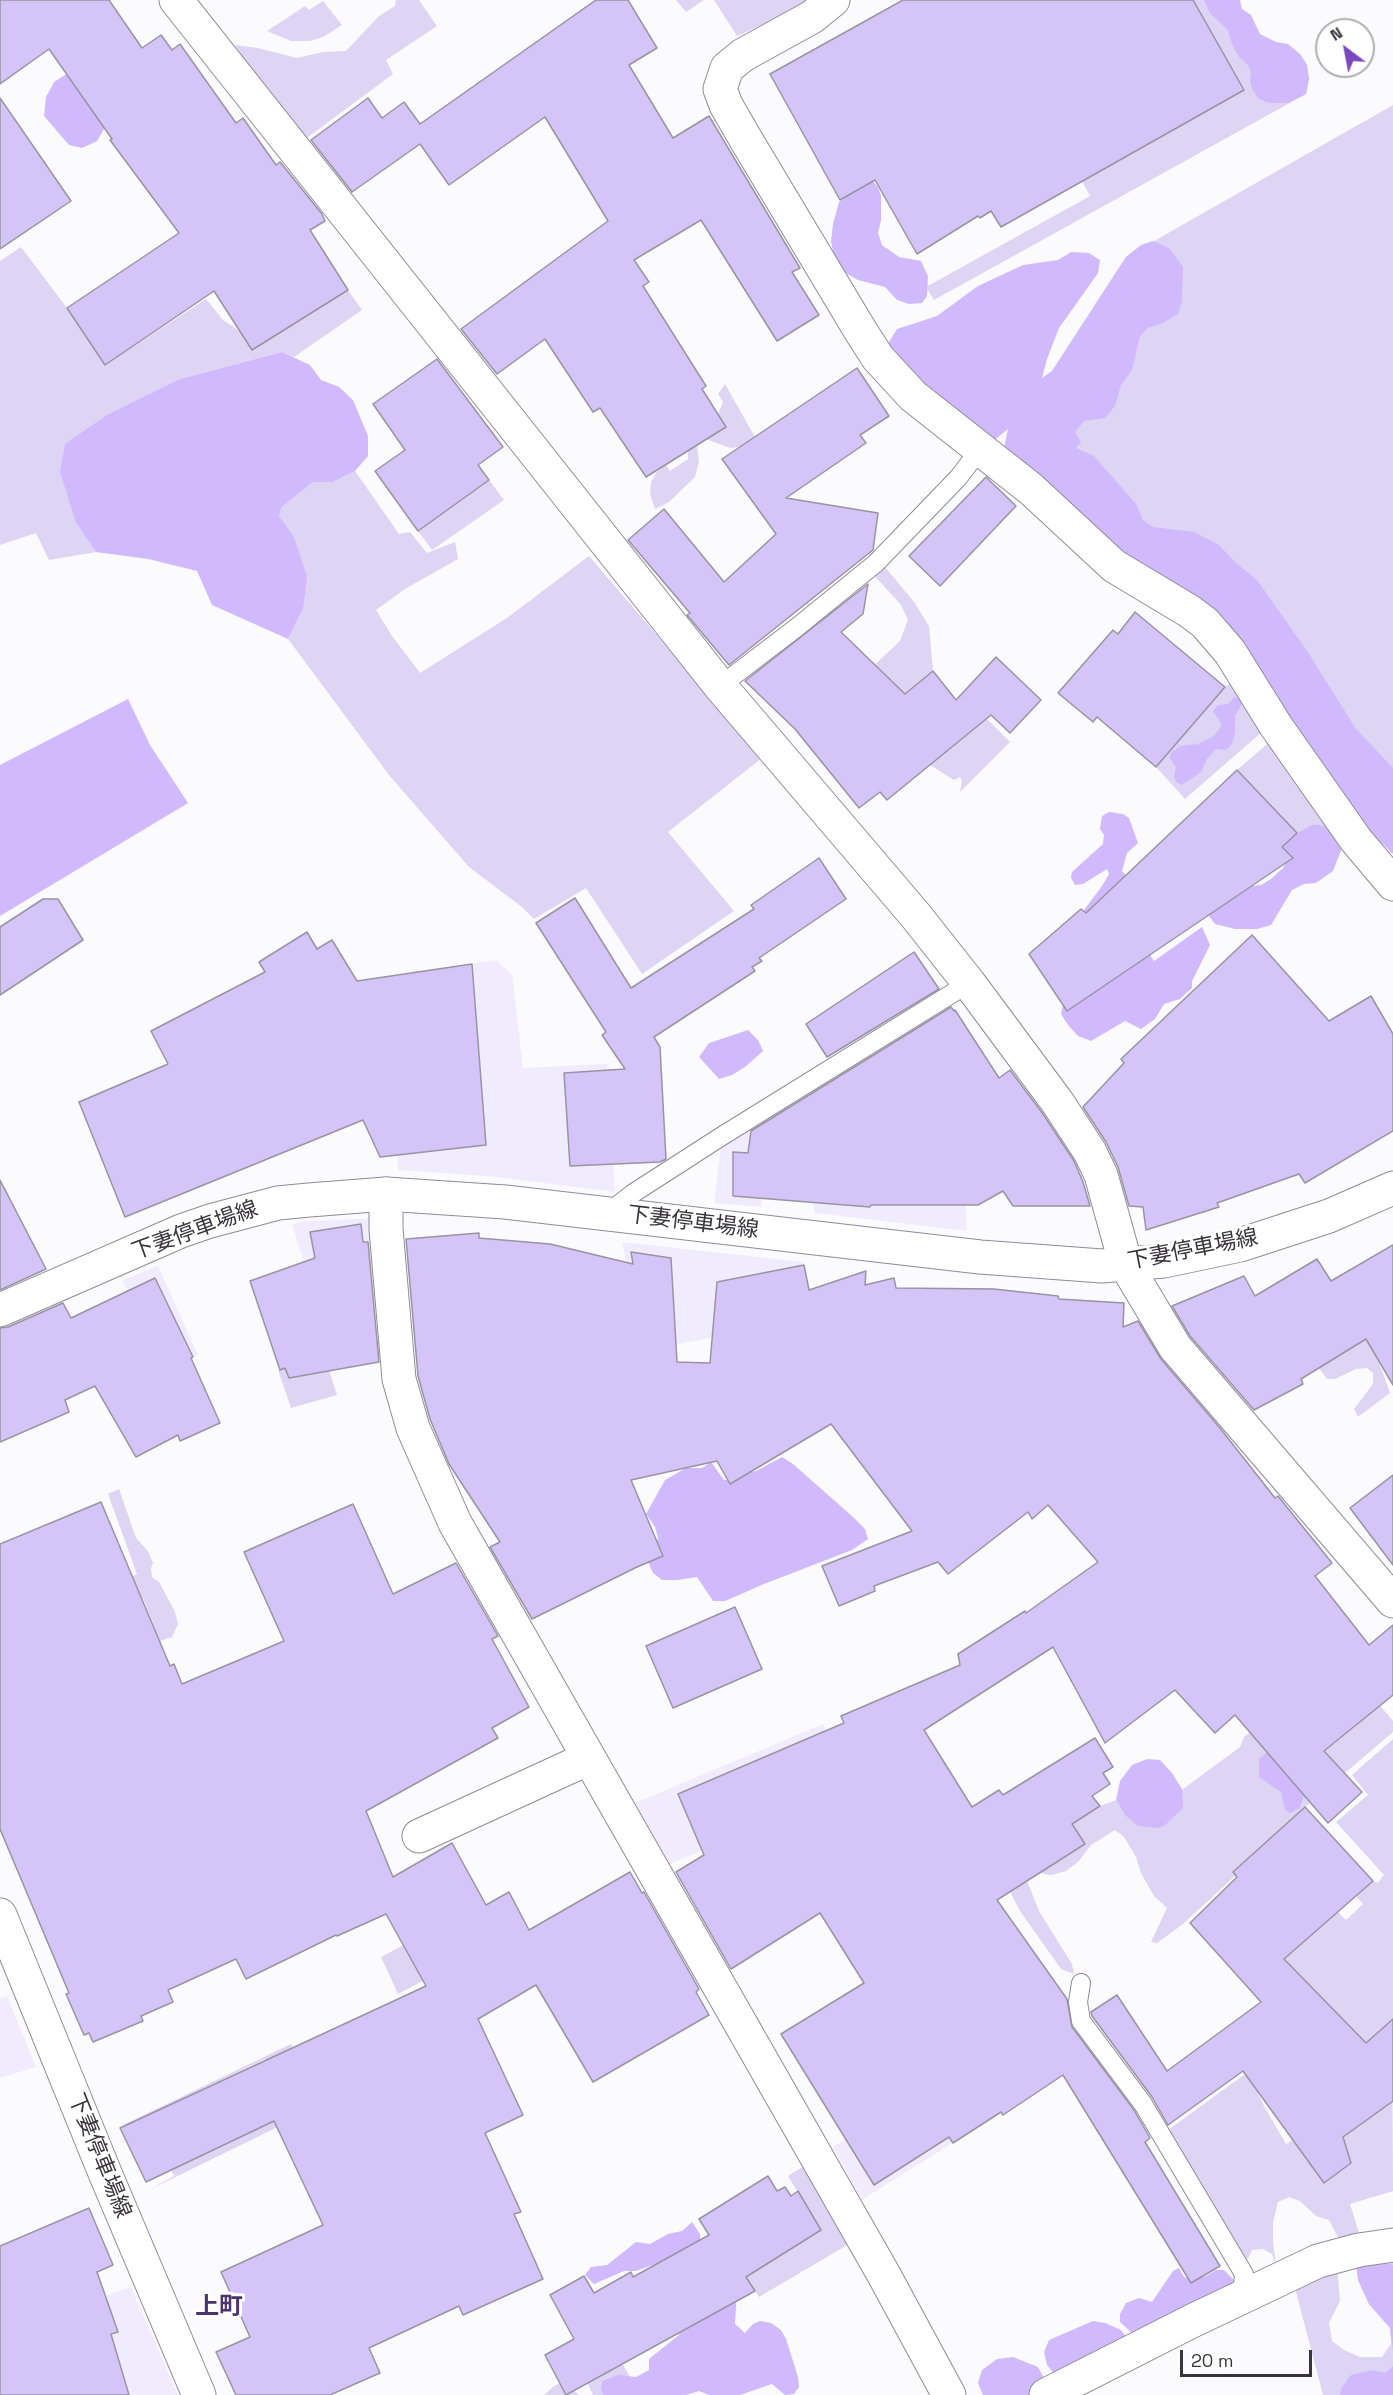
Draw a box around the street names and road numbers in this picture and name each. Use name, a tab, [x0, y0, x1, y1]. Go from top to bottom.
street label: 下妻停車場線	[128, 1196, 262, 1266]
street label: 下妻停車場線	[626, 1202, 760, 1244]
street label: 下妻停車場線	[1126, 1224, 1260, 1276]
street label: 下妻停車場線	[62, 2090, 136, 2222]

